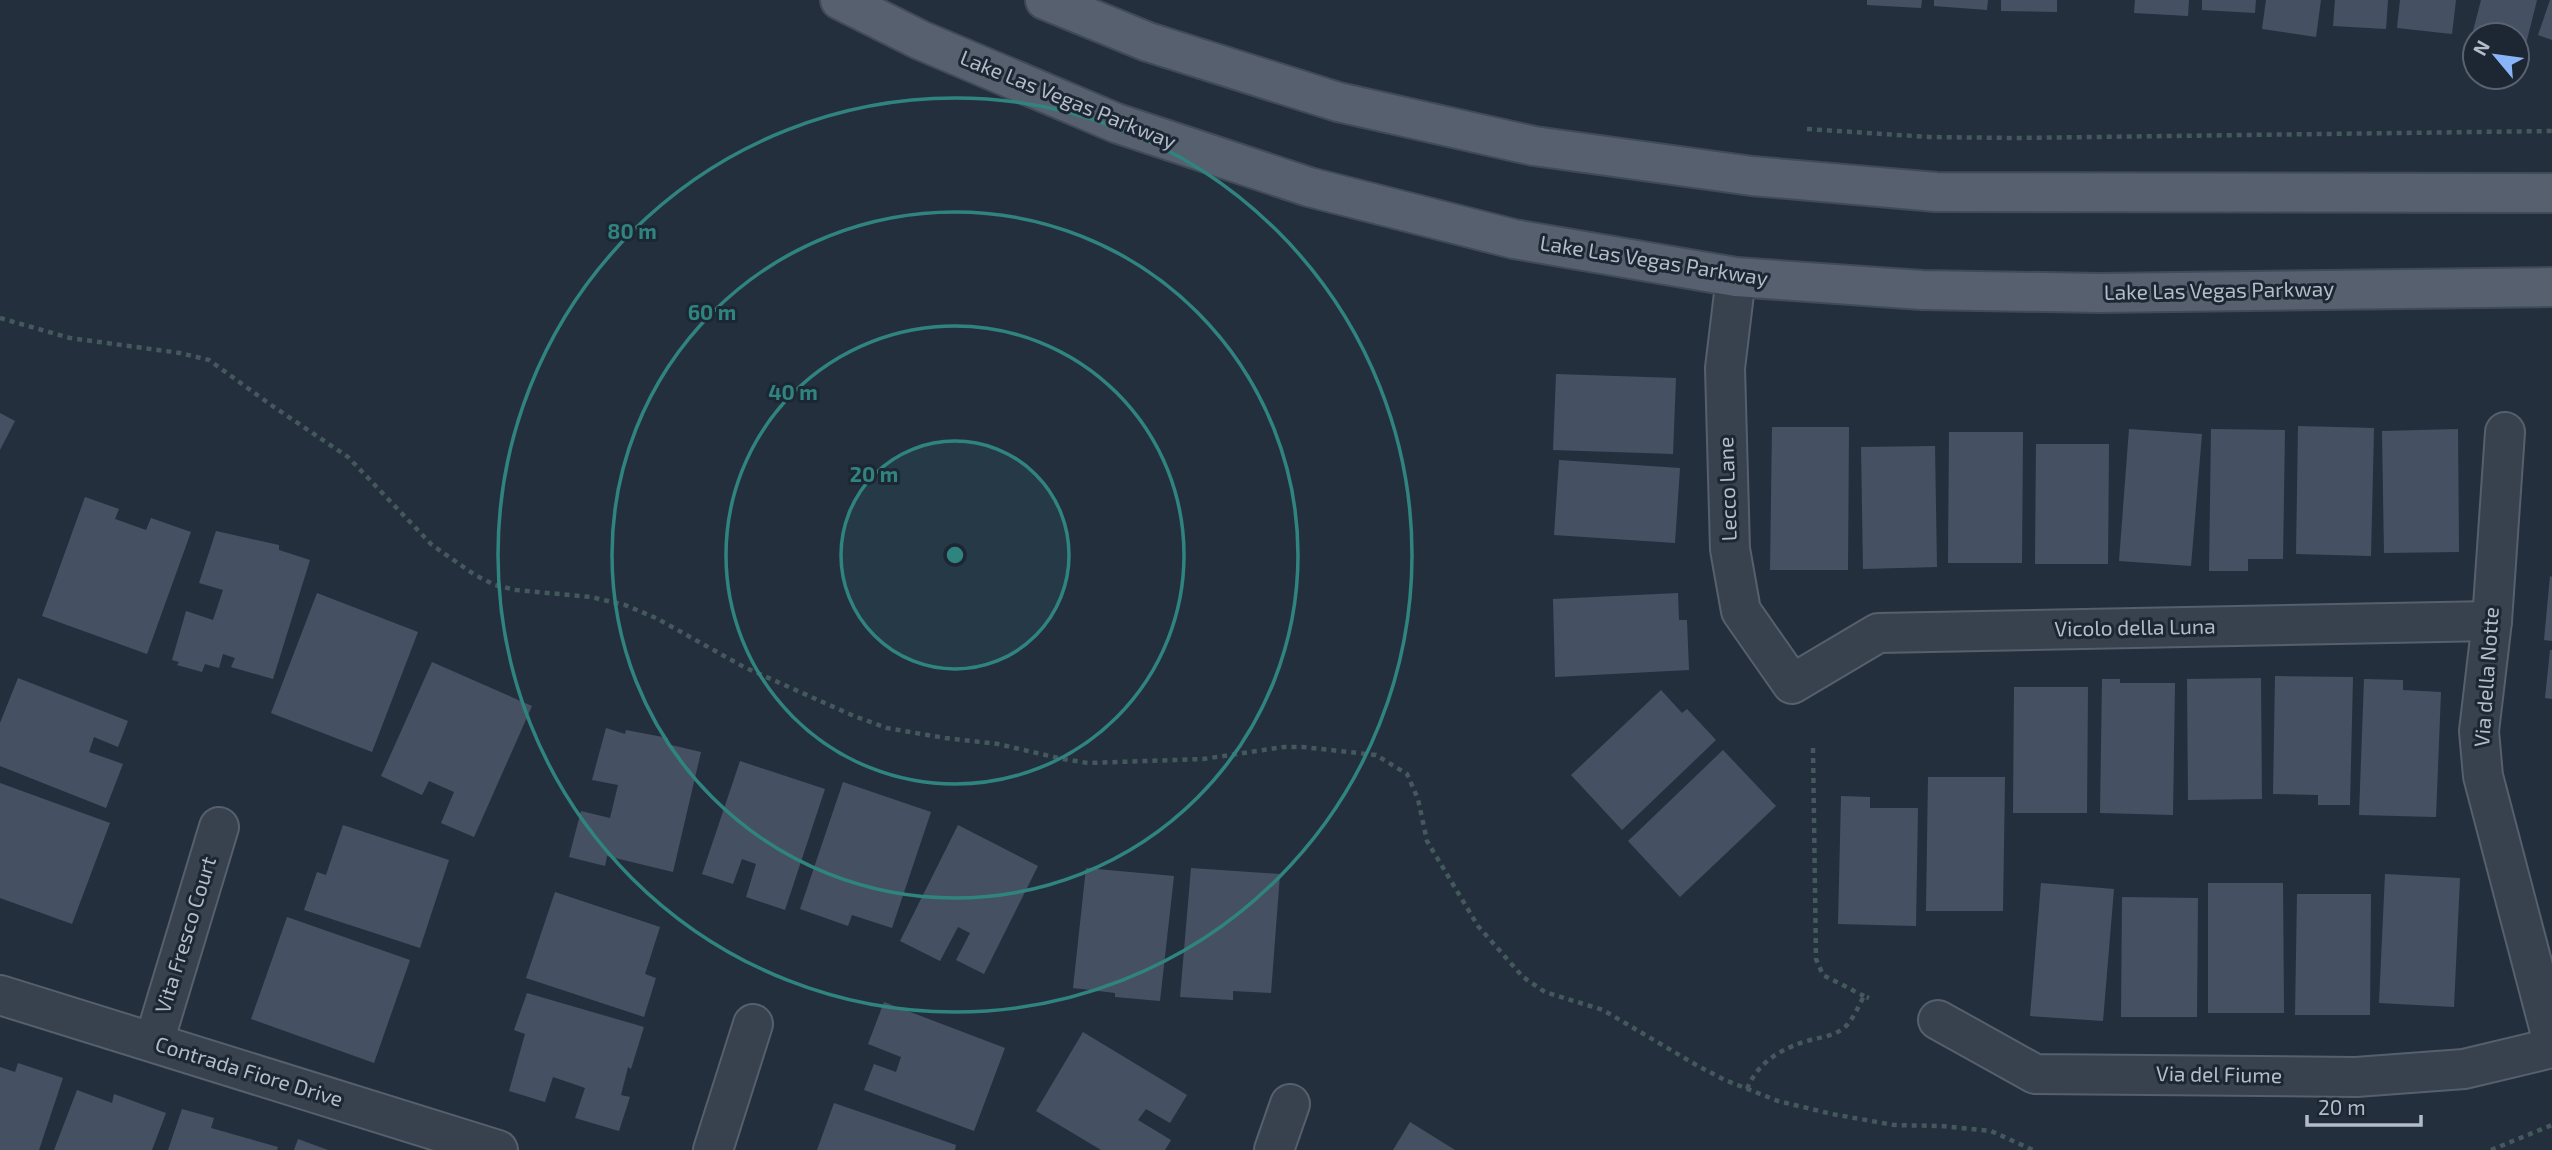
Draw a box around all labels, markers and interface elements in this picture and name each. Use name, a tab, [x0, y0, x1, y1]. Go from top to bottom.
north arrow	[2461, 21, 2531, 91]
text: N	[2467, 36, 2494, 59]
street label: Lake Las Vegas Parkway	[957, 44, 1180, 153]
text: 80 m	[607, 218, 657, 243]
street label: Lake Las Vegas Parkway	[1538, 229, 1770, 290]
street label: Lake Las Vegas Parkway	[2104, 275, 2334, 304]
text: 60 m	[688, 299, 736, 324]
text: 40 m	[768, 379, 818, 404]
street label: Lecco Lane	[1712, 436, 1741, 542]
text: 20 m	[850, 461, 898, 486]
centre of rings	[943, 543, 967, 567]
street label: Via della Notte	[2468, 606, 2503, 748]
street label: Vicolo della Luna	[2054, 613, 2216, 640]
street label: Vita Fresco Court	[149, 853, 220, 1016]
street label: Contrada Fiore Drive	[153, 1030, 346, 1111]
street label: Via del Fiume	[2156, 1060, 2282, 1087]
scale bar	[2307, 1084, 2421, 1128]
text: 20 m	[2318, 1094, 2366, 1119]

